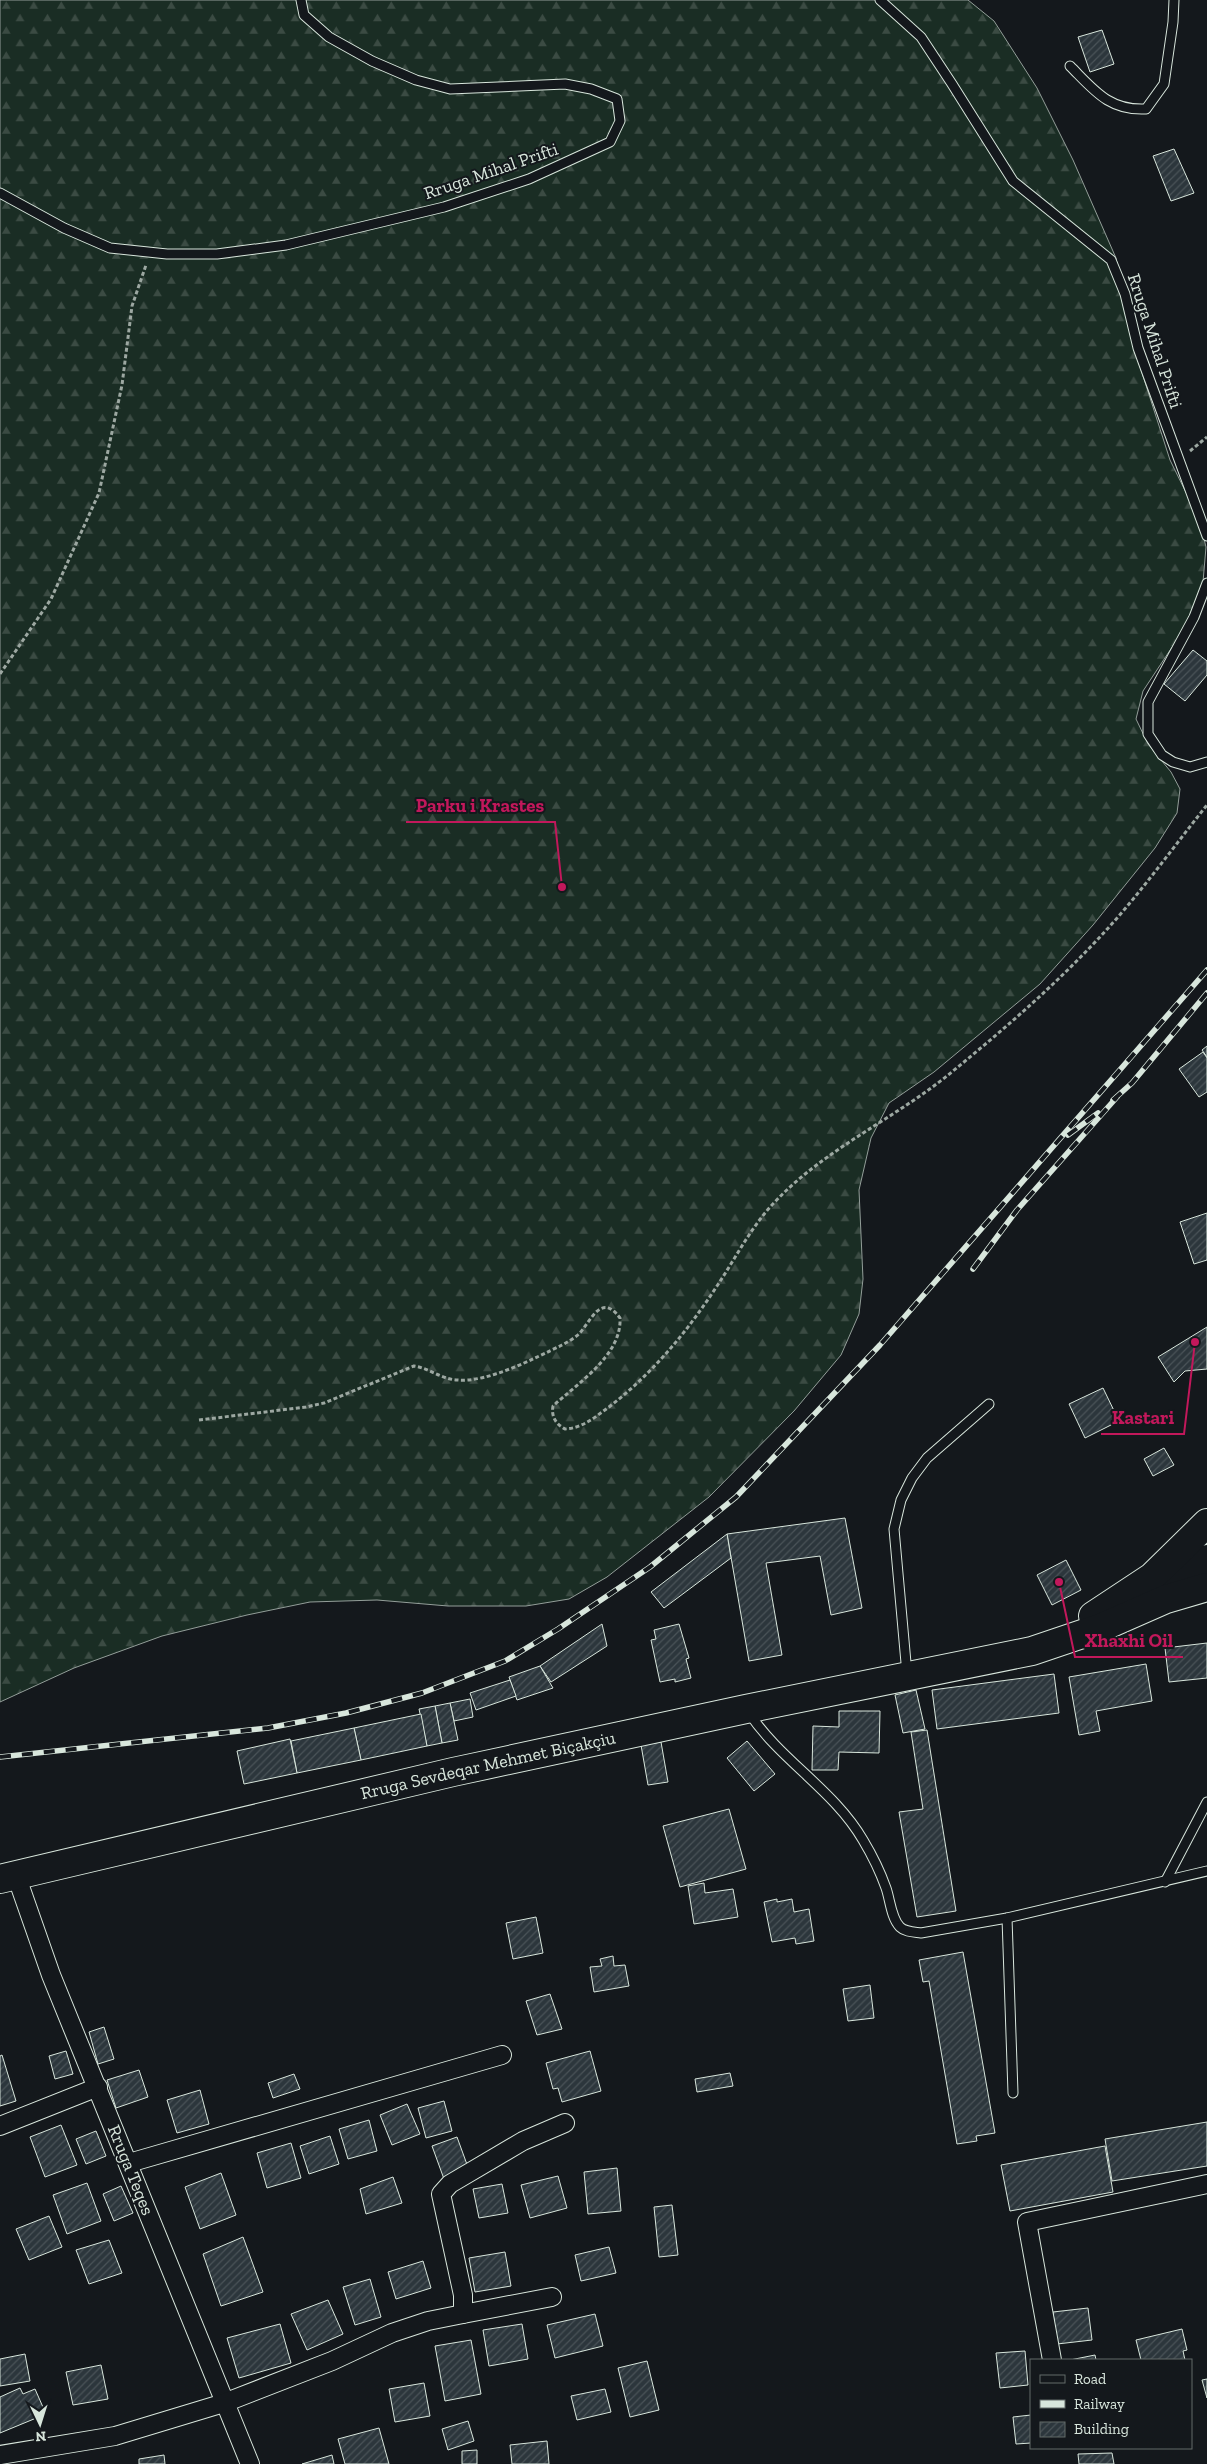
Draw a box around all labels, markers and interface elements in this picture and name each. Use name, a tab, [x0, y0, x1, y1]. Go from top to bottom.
street label: Rruga Mihal Prifti	[421, 138, 561, 204]
street label: Rruga Mihal Prifti	[1123, 271, 1187, 411]
callout: Parku i Krastes	[406, 788, 555, 822]
text: Parku i Krastes	[416, 794, 545, 817]
callout: Kastari	[1101, 1400, 1184, 1434]
text: Kastari	[1112, 1406, 1175, 1429]
callout: Xhaxhi Oil	[1075, 1623, 1183, 1657]
text: Xhaxhi Oil	[1085, 1629, 1174, 1652]
street label: Rruga Sevdeqar Mehmet Biçakçiu	[358, 1726, 617, 1804]
street label: Rruga Teqes	[103, 2122, 159, 2219]
legend	[1030, 2359, 1192, 2449]
text: Road	[1074, 2370, 1107, 2388]
text: Railway	[1074, 2395, 1125, 2413]
north arrow	[15, 2399, 65, 2449]
text: Building	[1074, 2420, 1129, 2438]
text: N	[35, 2428, 47, 2445]

